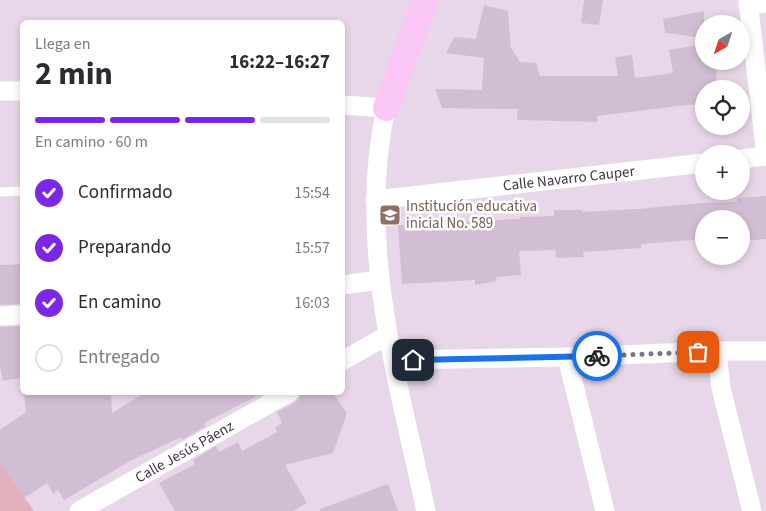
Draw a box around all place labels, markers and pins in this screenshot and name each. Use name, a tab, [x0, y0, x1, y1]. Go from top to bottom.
place label: Institución educativa inicial No. 589	[406, 196, 537, 234]
school or university icon: Institución educativa inicial No. 589	[378, 203, 402, 227]
pin	[677, 331, 719, 373]
pin	[392, 339, 434, 381]

